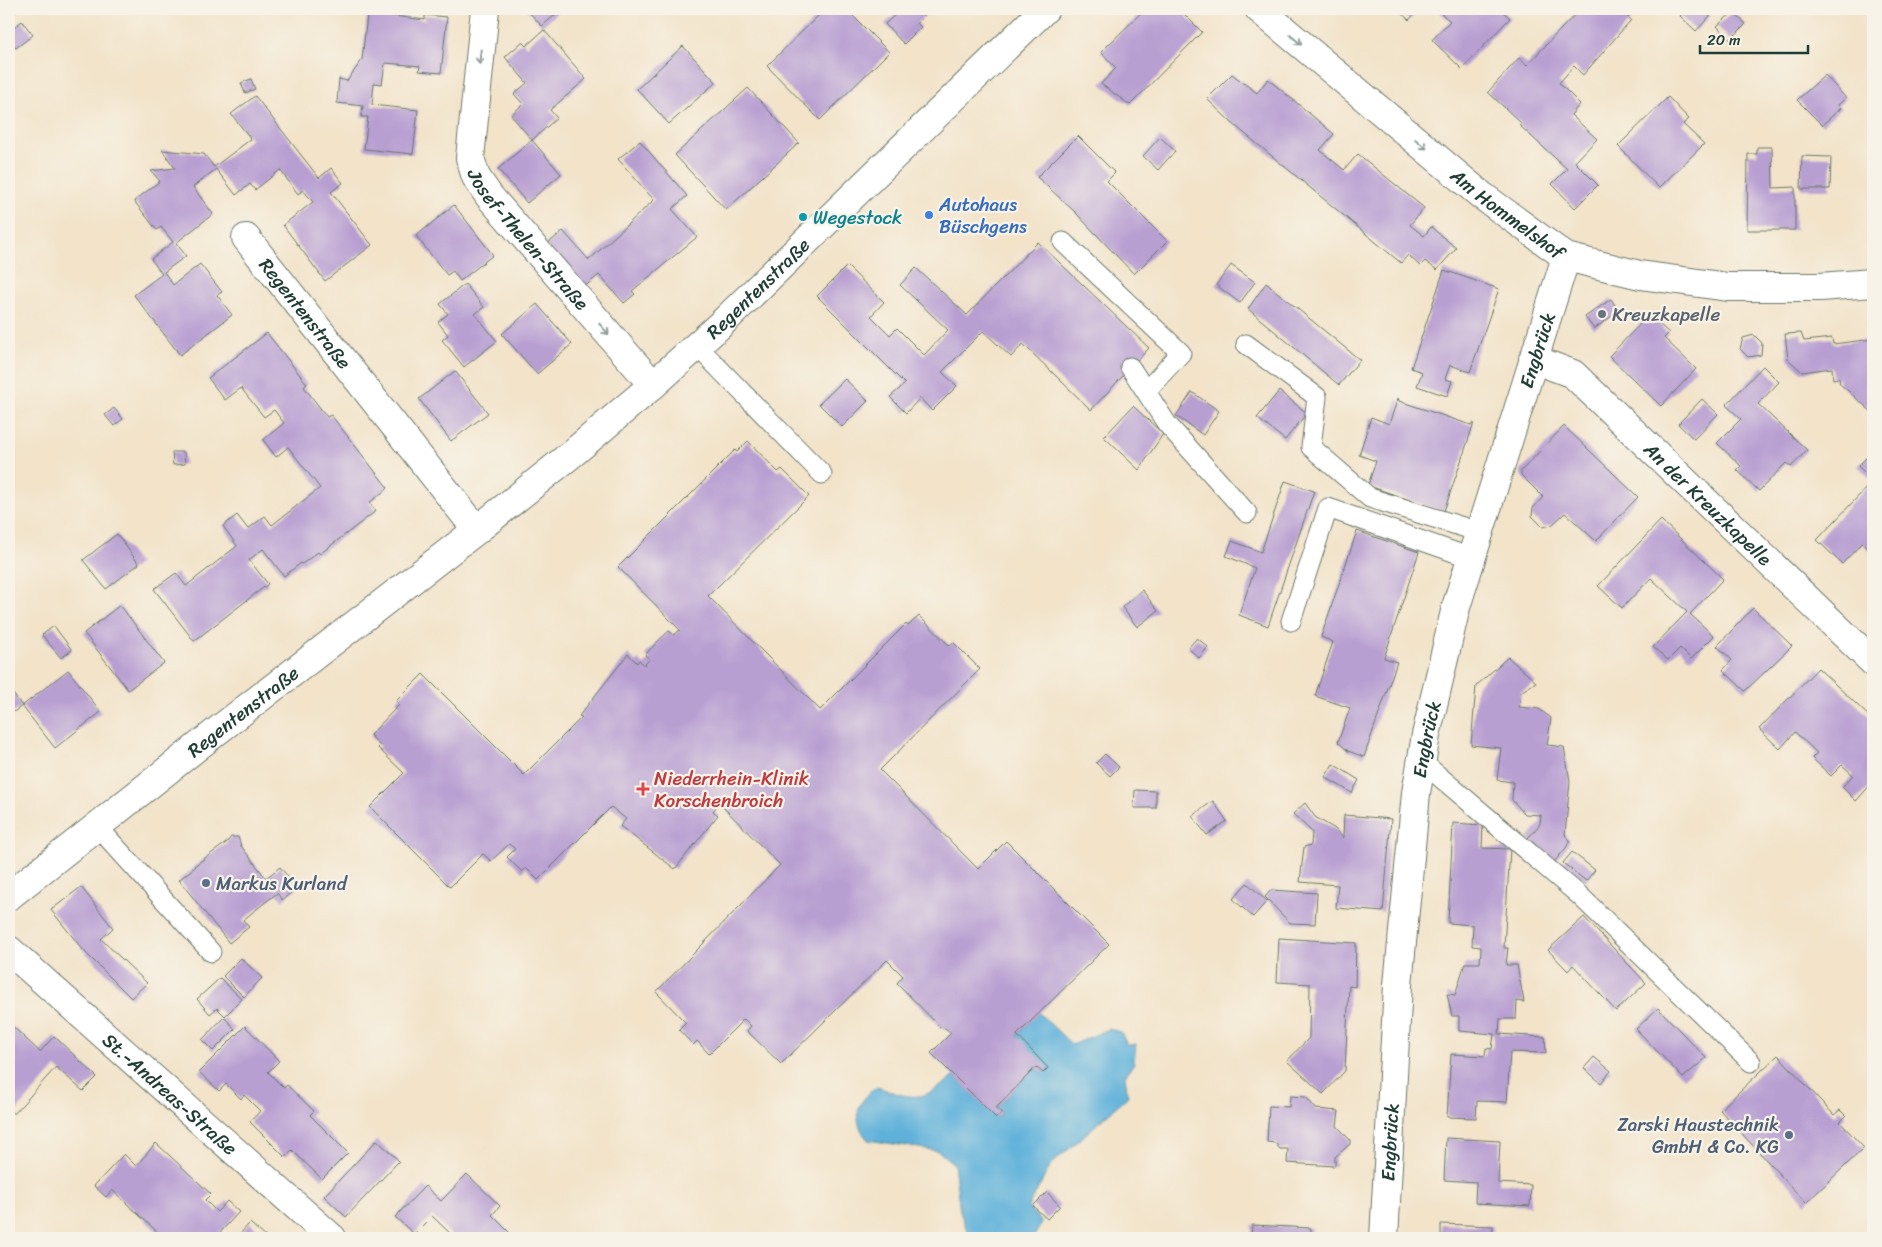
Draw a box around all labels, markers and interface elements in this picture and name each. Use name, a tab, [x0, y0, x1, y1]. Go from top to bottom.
scale bar	[1700, 22, 1807, 54]
text: 20 m	[1707, 27, 1741, 53]
one-way arrow	[1289, 34, 1302, 45]
one-way arrow	[475, 49, 485, 65]
one-way arrow	[1414, 139, 1427, 150]
street label: Am Hommelshof	[1442, 159, 1574, 269]
street label: Josef-Thelen-Straße	[458, 164, 598, 318]
place label: Autohaus Büschgens	[938, 188, 1027, 243]
place label: Wegestock	[813, 201, 902, 234]
marker: Autohaus Büschgens	[923, 209, 935, 221]
marker: Wegestock	[797, 211, 809, 223]
street label: Regentenstraße	[698, 229, 818, 347]
street label: Regentenstraße	[251, 250, 360, 377]
place label: Kreuzkapelle	[1612, 298, 1721, 331]
street label: Engbrück	[1509, 308, 1564, 392]
marker: Kreuzkapelle	[1596, 308, 1608, 320]
one-way arrow	[599, 322, 610, 335]
street label: An der Kreuzkapelle	[1635, 433, 1780, 574]
street label: Regentenstraße	[180, 657, 306, 766]
street label: Engbrück	[1402, 697, 1450, 780]
place label: Niederrhein-Klinik Korschenbroich	[654, 762, 809, 817]
marker: Niederrhein-Klinik Korschenbroich	[636, 782, 650, 796]
place label: Markus Kurland	[216, 867, 349, 900]
marker: Markus Kurland	[200, 877, 212, 889]
street label: St.-Andreas-Straße	[95, 1024, 246, 1163]
street label: Engbrück	[1371, 1102, 1408, 1182]
place label: Zarski Haustechnik GmbH & Co. KG	[1617, 1108, 1779, 1163]
marker: Zarski Haustechnik GmbH & Co. KG	[1783, 1129, 1795, 1141]

